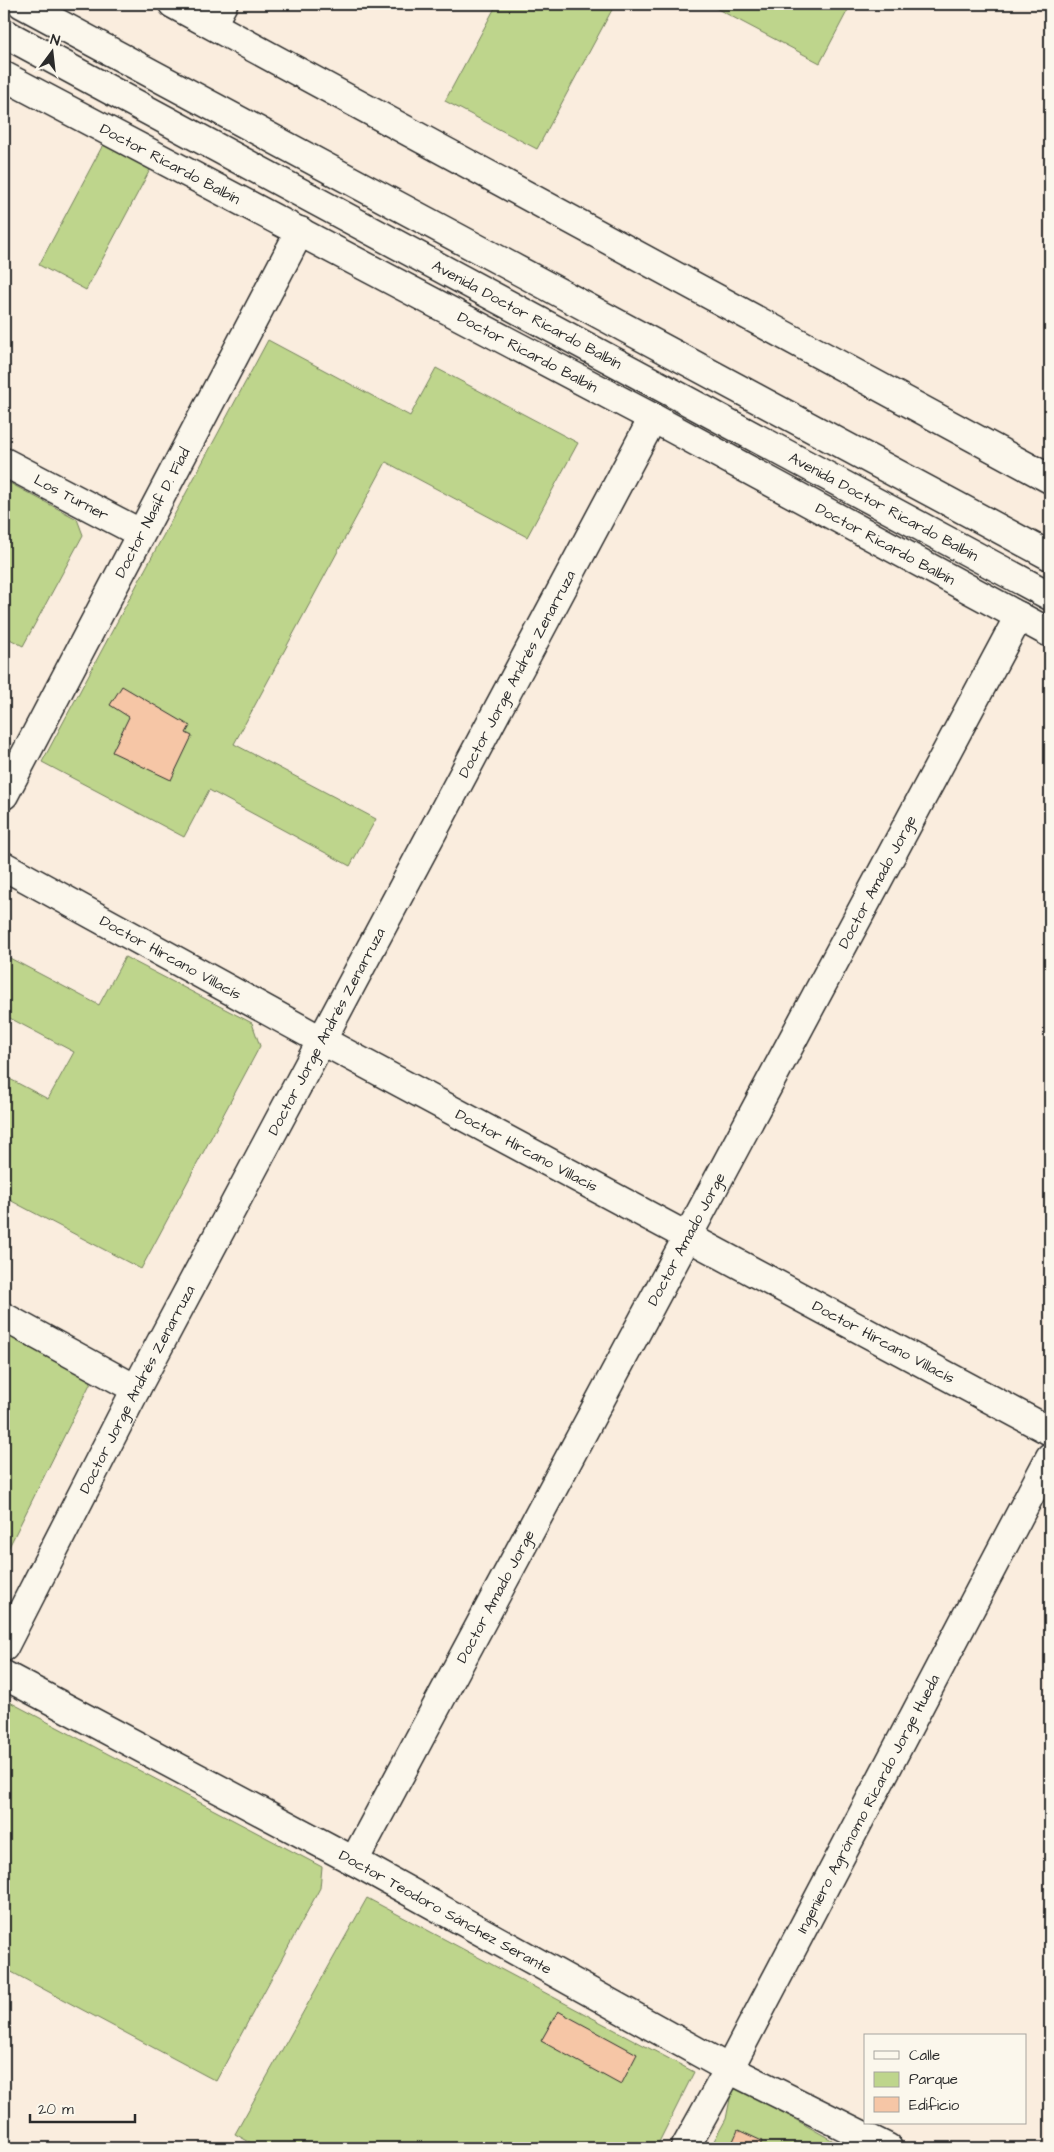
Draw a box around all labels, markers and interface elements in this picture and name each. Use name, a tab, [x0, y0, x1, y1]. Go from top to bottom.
north arrow	[28, 28, 78, 78]
text: N	[48, 30, 62, 51]
street label: Doctor Ricardo Balbín	[96, 118, 244, 210]
street label: Avenida Doctor Ricardo Balbín	[429, 256, 625, 372]
street label: Doctor Ricardo Balbín	[455, 307, 601, 397]
street label: Doctor Nasif D. Fiad	[110, 444, 196, 581]
street label: Avenida Doctor Ricardo Balbín	[786, 448, 982, 564]
street label: Los Turner	[30, 469, 112, 526]
street label: Doctor Ricardo Balbín	[812, 499, 958, 589]
street label: Doctor Jorge Andrés Zenarruza	[453, 566, 581, 781]
street label: Doctor Amado Jorge	[833, 812, 922, 952]
street label: Doctor Hircano Villacís	[96, 911, 245, 1005]
street label: Doctor Jorge Andrés Zenarruza	[263, 924, 391, 1139]
street label: Doctor Hircano Villacís	[452, 1104, 602, 1198]
street label: Doctor Amado Jorge	[642, 1169, 731, 1310]
street label: Doctor Jorge Andrés Zenarruza	[74, 1281, 201, 1497]
street label: Doctor Hircano Villacís	[808, 1295, 959, 1389]
street label: Doctor Amado Jorge	[452, 1526, 540, 1667]
street label: Ingeniero Agrónomo Ricardo Jorge Hueda	[792, 1670, 945, 1937]
street label: Doctor Teodoro Sánchez Serante	[335, 1845, 555, 1980]
legend	[864, 2034, 1026, 2124]
text: Calle	[909, 2045, 940, 2066]
text: Parque	[909, 2069, 958, 2090]
scale bar	[30, 2092, 135, 2124]
text: Edificio	[909, 2095, 960, 2116]
text: 20 m	[38, 2099, 74, 2120]

